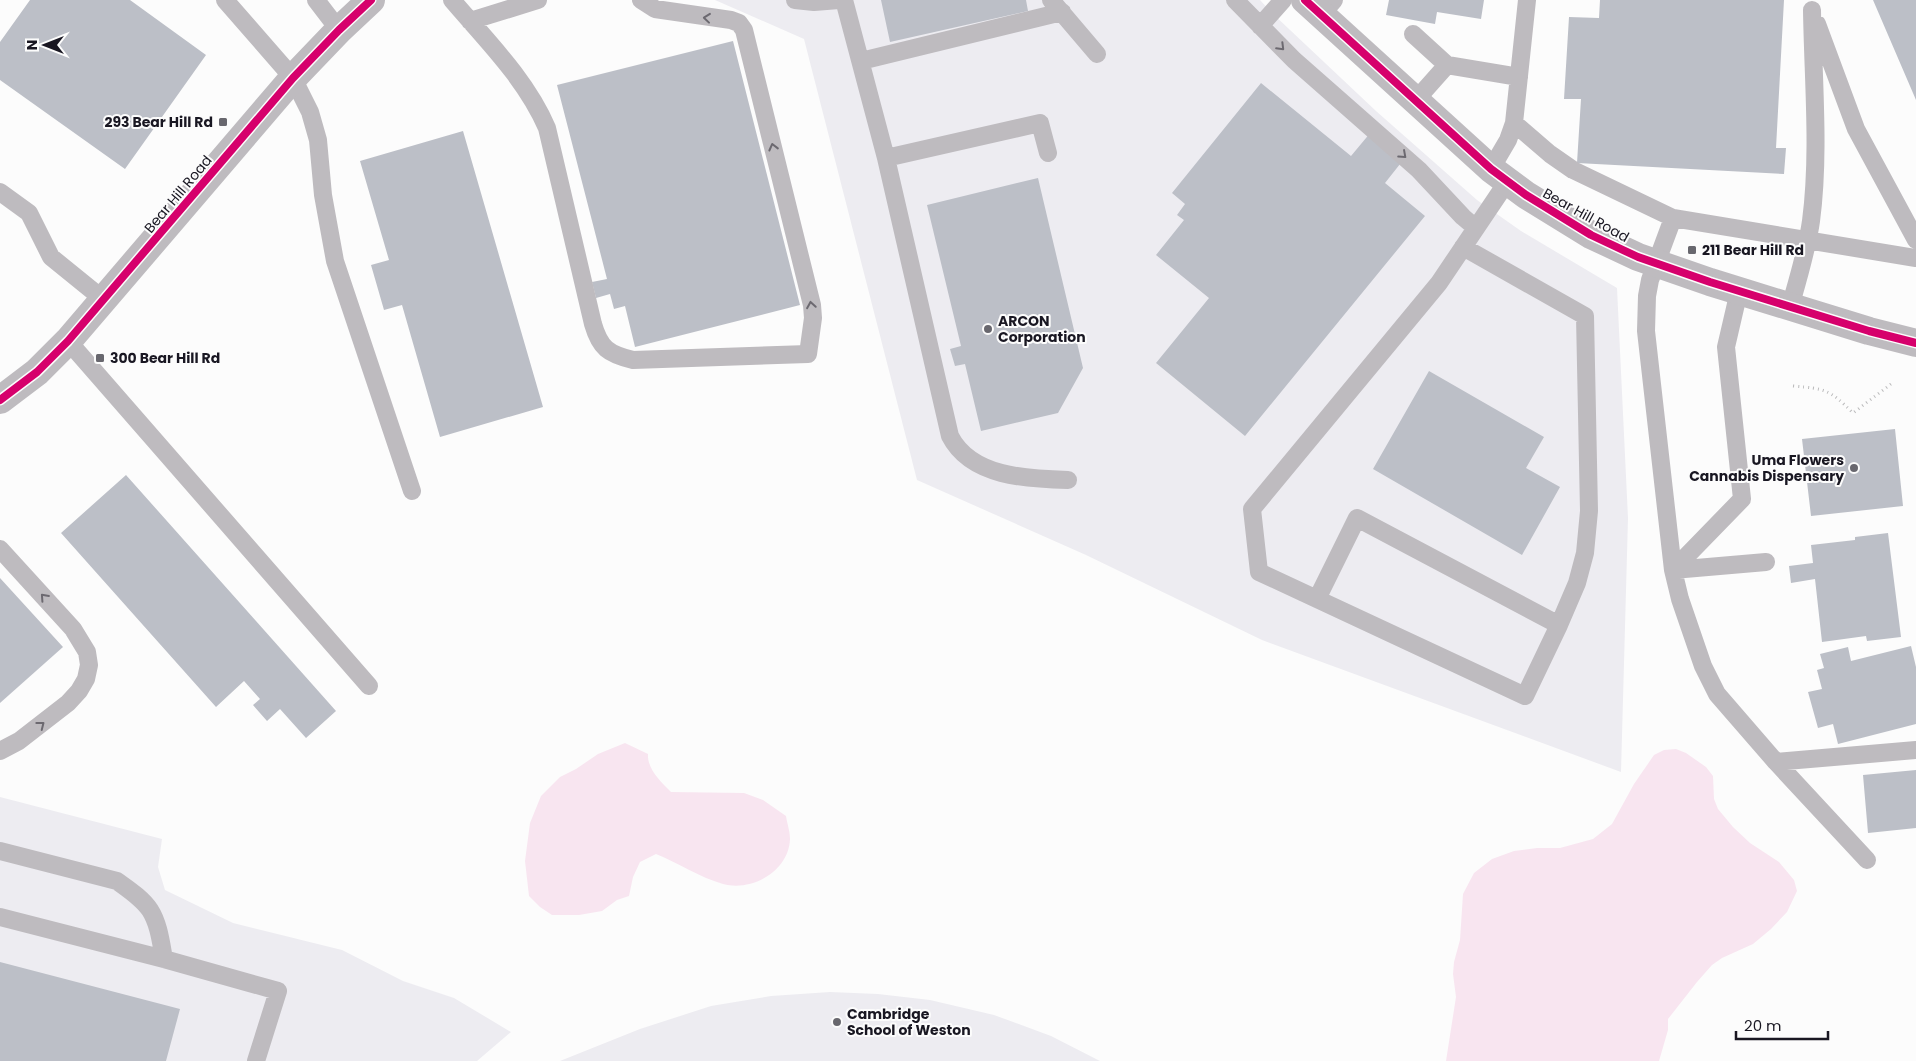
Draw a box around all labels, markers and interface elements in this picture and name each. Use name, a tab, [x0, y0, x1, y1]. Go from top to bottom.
one-way arrow	[702, 12, 710, 23]
north arrow	[20, 20, 70, 70]
text: N	[22, 40, 42, 50]
one-way arrow	[1276, 41, 1285, 50]
place label: 293 Bear Hill Rd	[104, 112, 213, 132]
marker: 293 Bear Hill Rd	[217, 116, 229, 128]
one-way arrow	[768, 143, 779, 152]
one-way arrow	[1397, 149, 1406, 158]
street label: Bear Hill Road	[140, 151, 216, 237]
street label: Bear Hill Road	[1539, 183, 1633, 247]
place label: 211 Bear Hill Rd	[1702, 240, 1804, 260]
marker: 211 Bear Hill Rd	[1686, 244, 1698, 256]
one-way arrow	[806, 301, 817, 309]
place label: ARCON Corporation	[998, 311, 1086, 347]
marker: ARCON Corporation	[982, 323, 994, 335]
place label: 300 Bear Hill Rd	[110, 348, 220, 368]
marker: 300 Bear Hill Rd	[94, 352, 106, 364]
place label: Uma Flowers Cannabis Dispensary	[1689, 450, 1844, 486]
marker: Uma Flowers Cannabis Dispensary	[1848, 462, 1860, 474]
one-way arrow	[41, 594, 50, 603]
one-way arrow	[35, 722, 44, 730]
place label: Cambridge School of Weston	[847, 1004, 971, 1040]
scale bar	[1736, 1008, 1828, 1040]
text: 20 m	[1744, 1015, 1782, 1036]
marker: Cambridge School of Weston	[831, 1016, 843, 1028]

